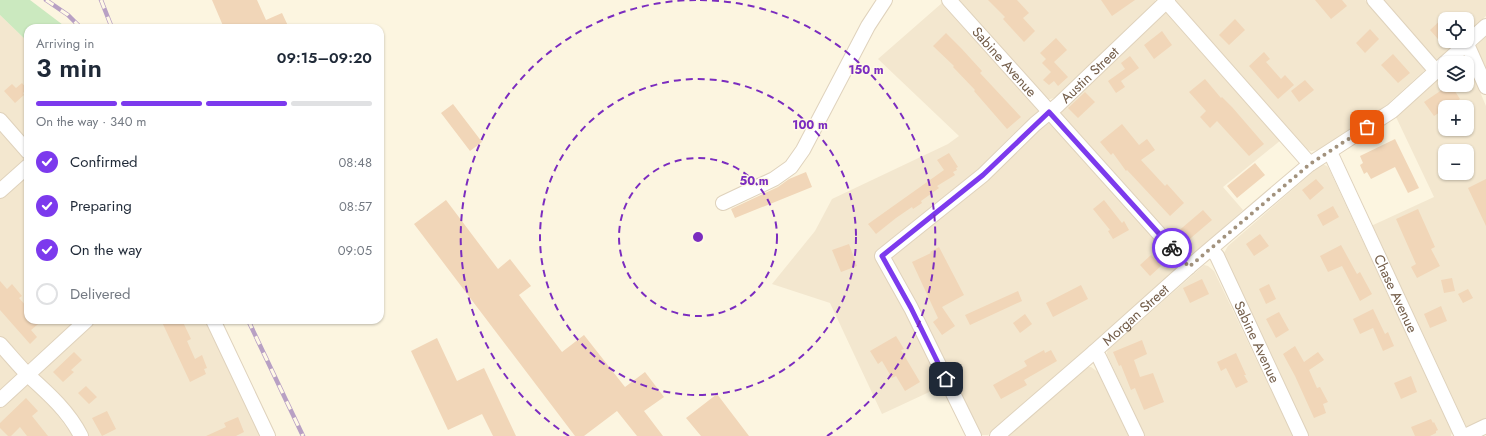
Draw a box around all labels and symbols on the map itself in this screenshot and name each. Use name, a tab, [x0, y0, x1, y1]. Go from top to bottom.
street label: Sabine Avenue	[967, 22, 1041, 101]
street label: Austin Street	[1056, 42, 1124, 108]
text: 150 m	[848, 61, 884, 79]
pin	[1350, 110, 1384, 144]
text: 100 m	[792, 116, 828, 134]
text: 50 m	[739, 172, 769, 190]
courier	[1152, 228, 1192, 268]
centre of rings	[691, 230, 705, 244]
street label: Chase Avenue	[1369, 251, 1423, 336]
street label: Morgan Street	[1098, 279, 1174, 350]
street label: Sabine Avenue	[1229, 298, 1285, 386]
pin	[929, 362, 963, 396]

